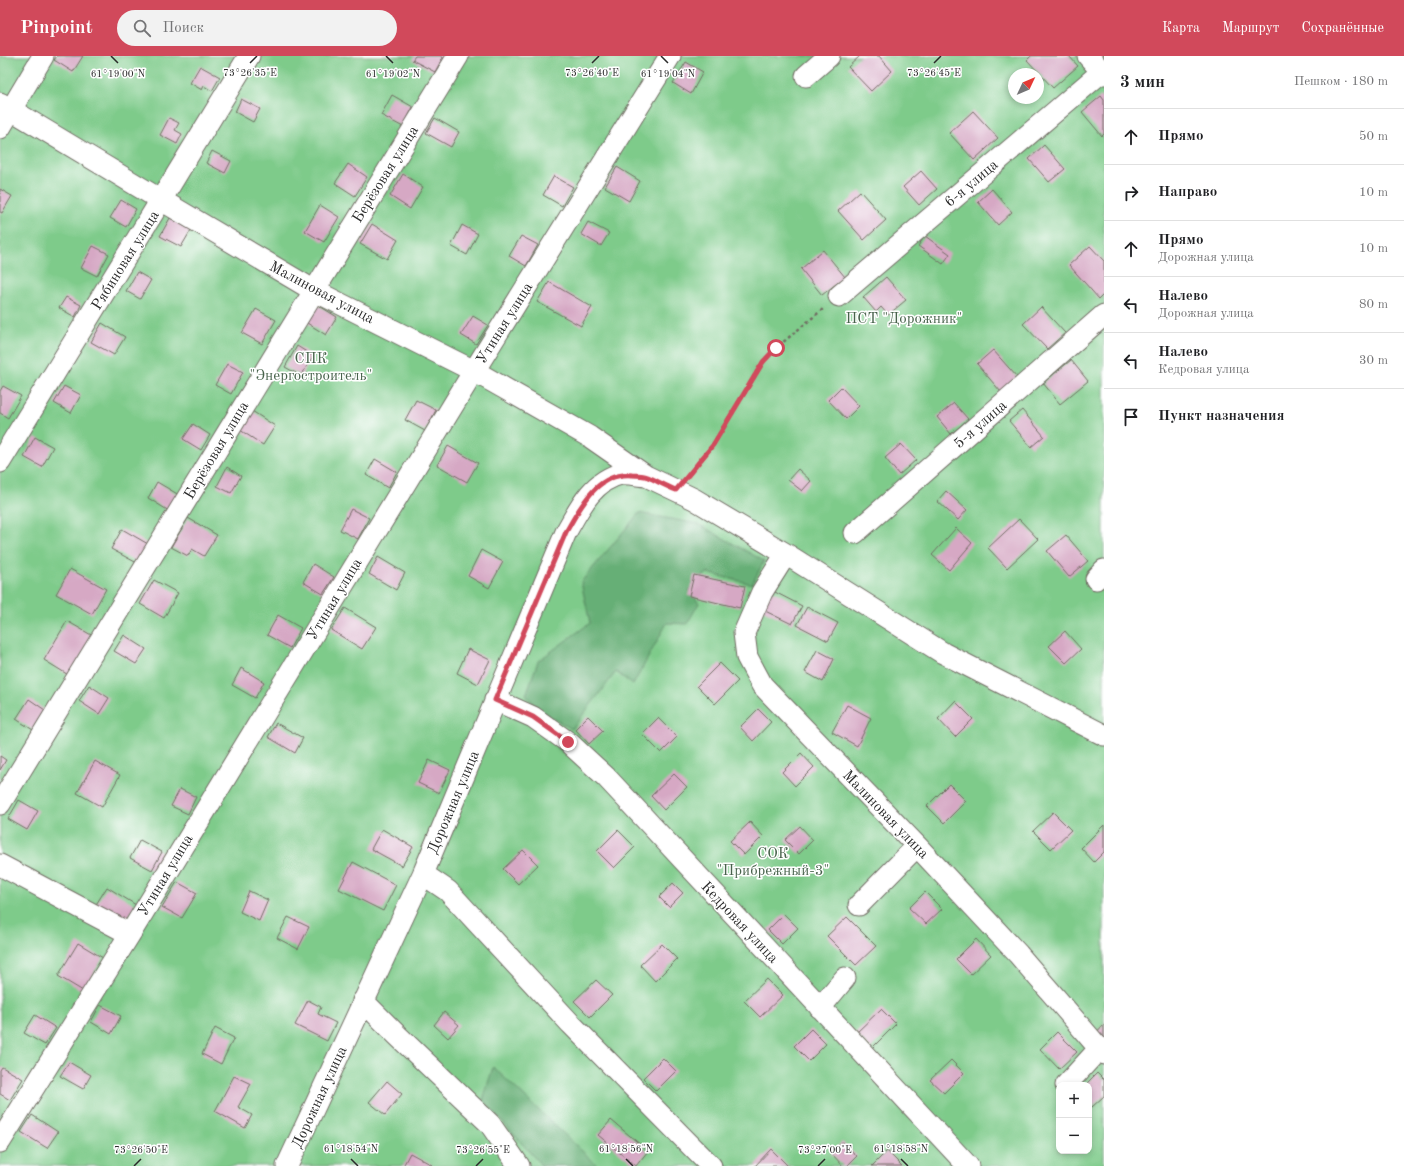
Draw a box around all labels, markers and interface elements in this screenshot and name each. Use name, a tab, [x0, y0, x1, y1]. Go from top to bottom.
search box	[117, 10, 397, 46]
icon: search	[131, 17, 153, 39]
text: Pinpoint	[20, 19, 93, 38]
text: Поиск	[163, 21, 204, 36]
text: Карта	[1162, 21, 1200, 35]
text: Маршрут	[1222, 21, 1279, 35]
text: Сохранённые	[1301, 21, 1384, 35]
text: 73°26'35"E	[223, 68, 277, 78]
text: 73°26'40"E	[565, 68, 619, 78]
text: 73°26'45"E	[907, 68, 961, 78]
north arrow	[1008, 68, 1044, 104]
text: 61°19'00"N	[91, 69, 146, 79]
text: 61°19'02"N	[366, 69, 421, 79]
text: 61°19'04"N	[641, 69, 696, 79]
text: 3 мин	[1120, 74, 1165, 91]
text: Пешком · 180 m	[1294, 75, 1388, 88]
street label: Берёзовая улица	[350, 123, 422, 226]
icon: ahead	[1120, 126, 1142, 148]
text: Прямо	[1158, 129, 1204, 144]
text: 50 m	[1359, 130, 1388, 143]
street label: 6-я улица	[942, 157, 1002, 211]
icon: right	[1120, 182, 1142, 204]
text: Направо	[1158, 185, 1217, 200]
text: 10 m	[1359, 186, 1388, 199]
street label: Рябиновая улица	[90, 208, 163, 313]
text: Прямо	[1158, 233, 1204, 248]
icon: ahead	[1120, 238, 1142, 260]
text: 10 m	[1359, 242, 1388, 255]
text: Дорожная улица	[1158, 251, 1254, 264]
street label: Малиновая улица	[266, 259, 377, 328]
street label: Утиная улица	[474, 280, 537, 367]
text: Налево	[1158, 289, 1208, 304]
icon: left	[1120, 294, 1142, 316]
text: 80 m	[1359, 298, 1388, 311]
text: Дорожная улица	[1158, 307, 1254, 320]
park label: ПСТ "Дорожник"	[846, 312, 962, 327]
route start	[767, 339, 785, 357]
text: Налево	[1158, 345, 1208, 360]
icon: left	[1120, 350, 1142, 372]
park label: СПК "Энергостроитель"	[250, 352, 372, 384]
text: 30 m	[1359, 354, 1388, 367]
text: Кедровая улица	[1158, 363, 1249, 376]
street label: 5-я улица	[952, 398, 1011, 452]
street label: Берёзовая улица	[182, 399, 253, 502]
icon: arrive	[1120, 406, 1142, 428]
text: Пункт назначения	[1158, 409, 1285, 424]
street label: Утиная улица	[305, 556, 366, 643]
route end	[559, 733, 577, 751]
street label: Дорожная улица	[426, 748, 483, 856]
street label: Малиновая улица	[839, 768, 931, 862]
street label: Утиная улица	[136, 832, 197, 919]
park label: СОК "Прибрежный-3"	[717, 847, 829, 879]
street label: Кедровая улица	[697, 879, 781, 967]
street label: Дорожная улица	[290, 1044, 351, 1151]
map controls	[1056, 1082, 1092, 1154]
button: +	[1056, 1082, 1092, 1118]
button: −	[1056, 1118, 1092, 1154]
text: 61°18'54"N	[324, 1144, 379, 1154]
text: 61°18'56"N	[599, 1144, 654, 1154]
text: 61°18'58"N	[874, 1144, 929, 1154]
text: 73°26'50"E	[114, 1145, 168, 1155]
text: 73°26'55"E	[456, 1145, 510, 1155]
text: 73°27'00"E	[798, 1145, 852, 1155]

